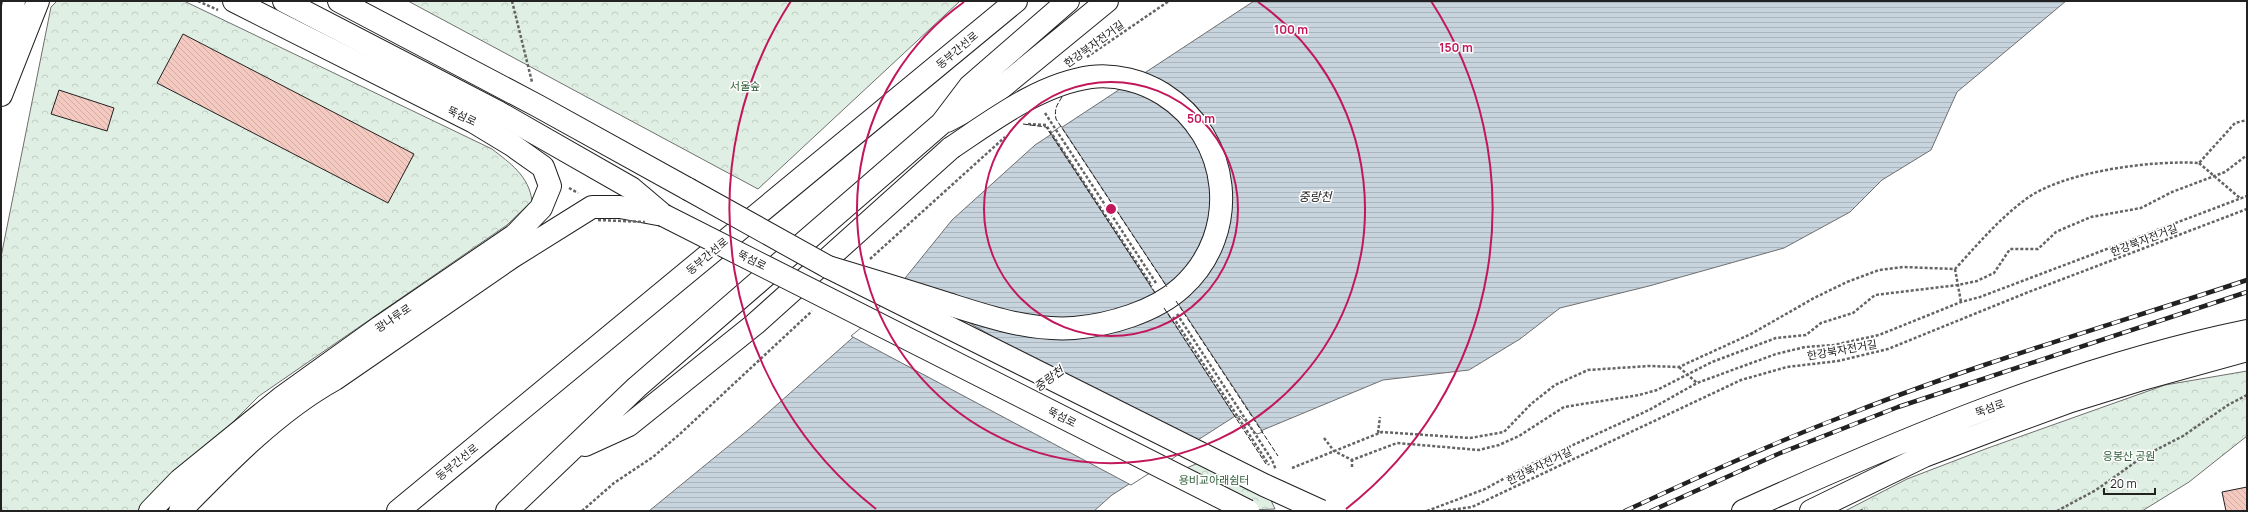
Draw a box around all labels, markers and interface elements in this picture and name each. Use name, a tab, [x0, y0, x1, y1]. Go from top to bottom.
street label: 한강북자전거길	[1061, 17, 1127, 70]
text: 100 m	[1274, 21, 1308, 38]
street label: 동부간선로	[932, 28, 981, 72]
text: 150 m	[1439, 39, 1473, 56]
park label: 서울숲	[730, 78, 760, 93]
street label: 뚝섬로	[445, 102, 479, 129]
text: 50 m	[1187, 110, 1215, 127]
water label: 중랑천	[1298, 188, 1334, 205]
centre of rings	[1104, 202, 1118, 216]
street label: 한강북자전거길	[2108, 220, 2180, 259]
street label: 동부간선로	[682, 234, 731, 278]
street label: 뚝섬로	[735, 246, 769, 273]
street label: 광나루로	[372, 300, 414, 335]
street label: 한강북자전거길	[1806, 336, 1878, 363]
water label: 중랑천	[1030, 361, 1069, 395]
street label: 뚝섬로	[1973, 395, 2007, 420]
street label: 뚝섬로	[1045, 403, 1079, 430]
street label: 동부간선로	[432, 440, 481, 483]
street label: 한강북자전거길	[1504, 443, 1574, 488]
park label: 응봉산 공원	[2103, 448, 2155, 463]
scale bar	[2104, 470, 2155, 496]
park label: 용비교아래쉼터	[1179, 472, 1249, 487]
text: 20 m	[2110, 475, 2137, 492]

